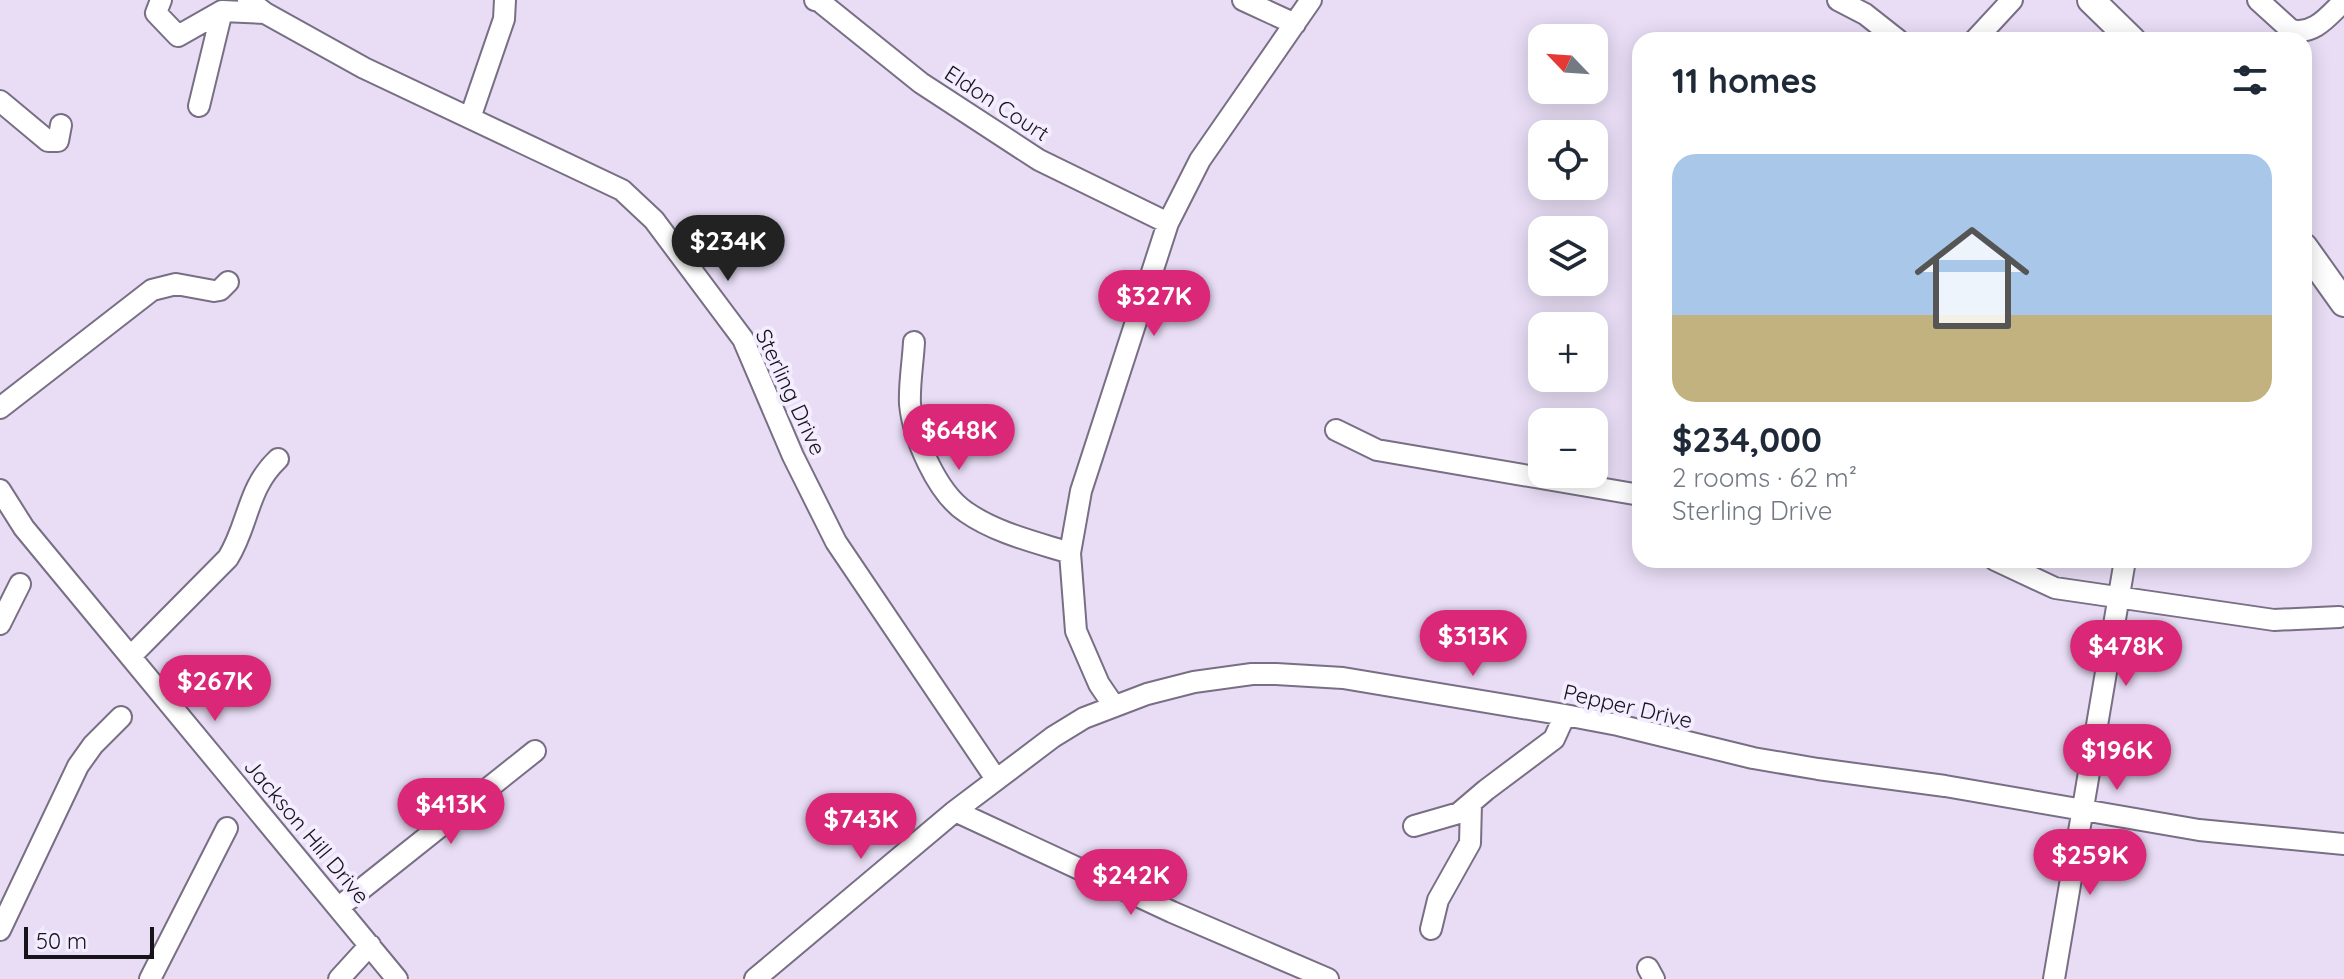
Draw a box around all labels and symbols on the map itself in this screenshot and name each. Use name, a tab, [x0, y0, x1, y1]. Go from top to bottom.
north arrow	[1528, 24, 1608, 104]
street label: Eldon Court	[940, 59, 1054, 147]
pin: $234K	[672, 215, 784, 283]
pin: $327K	[1098, 270, 1210, 338]
street label: Sterling Drive	[750, 325, 832, 459]
pin: $648K	[903, 404, 1015, 472]
pin: $313K	[1417, 610, 1529, 678]
pin: $478K	[2070, 620, 2182, 688]
pin: $267K	[159, 655, 271, 723]
street label: Pepper Drive	[1561, 678, 1695, 734]
pin: $196K	[2061, 724, 2173, 792]
street label: Jackson Hill Drive	[238, 753, 376, 909]
pin: $413K	[395, 778, 507, 846]
pin: $743K	[805, 793, 917, 861]
pin: $259K	[2034, 829, 2146, 897]
pin: $242K	[1075, 849, 1187, 917]
scale bar	[24, 923, 154, 959]

